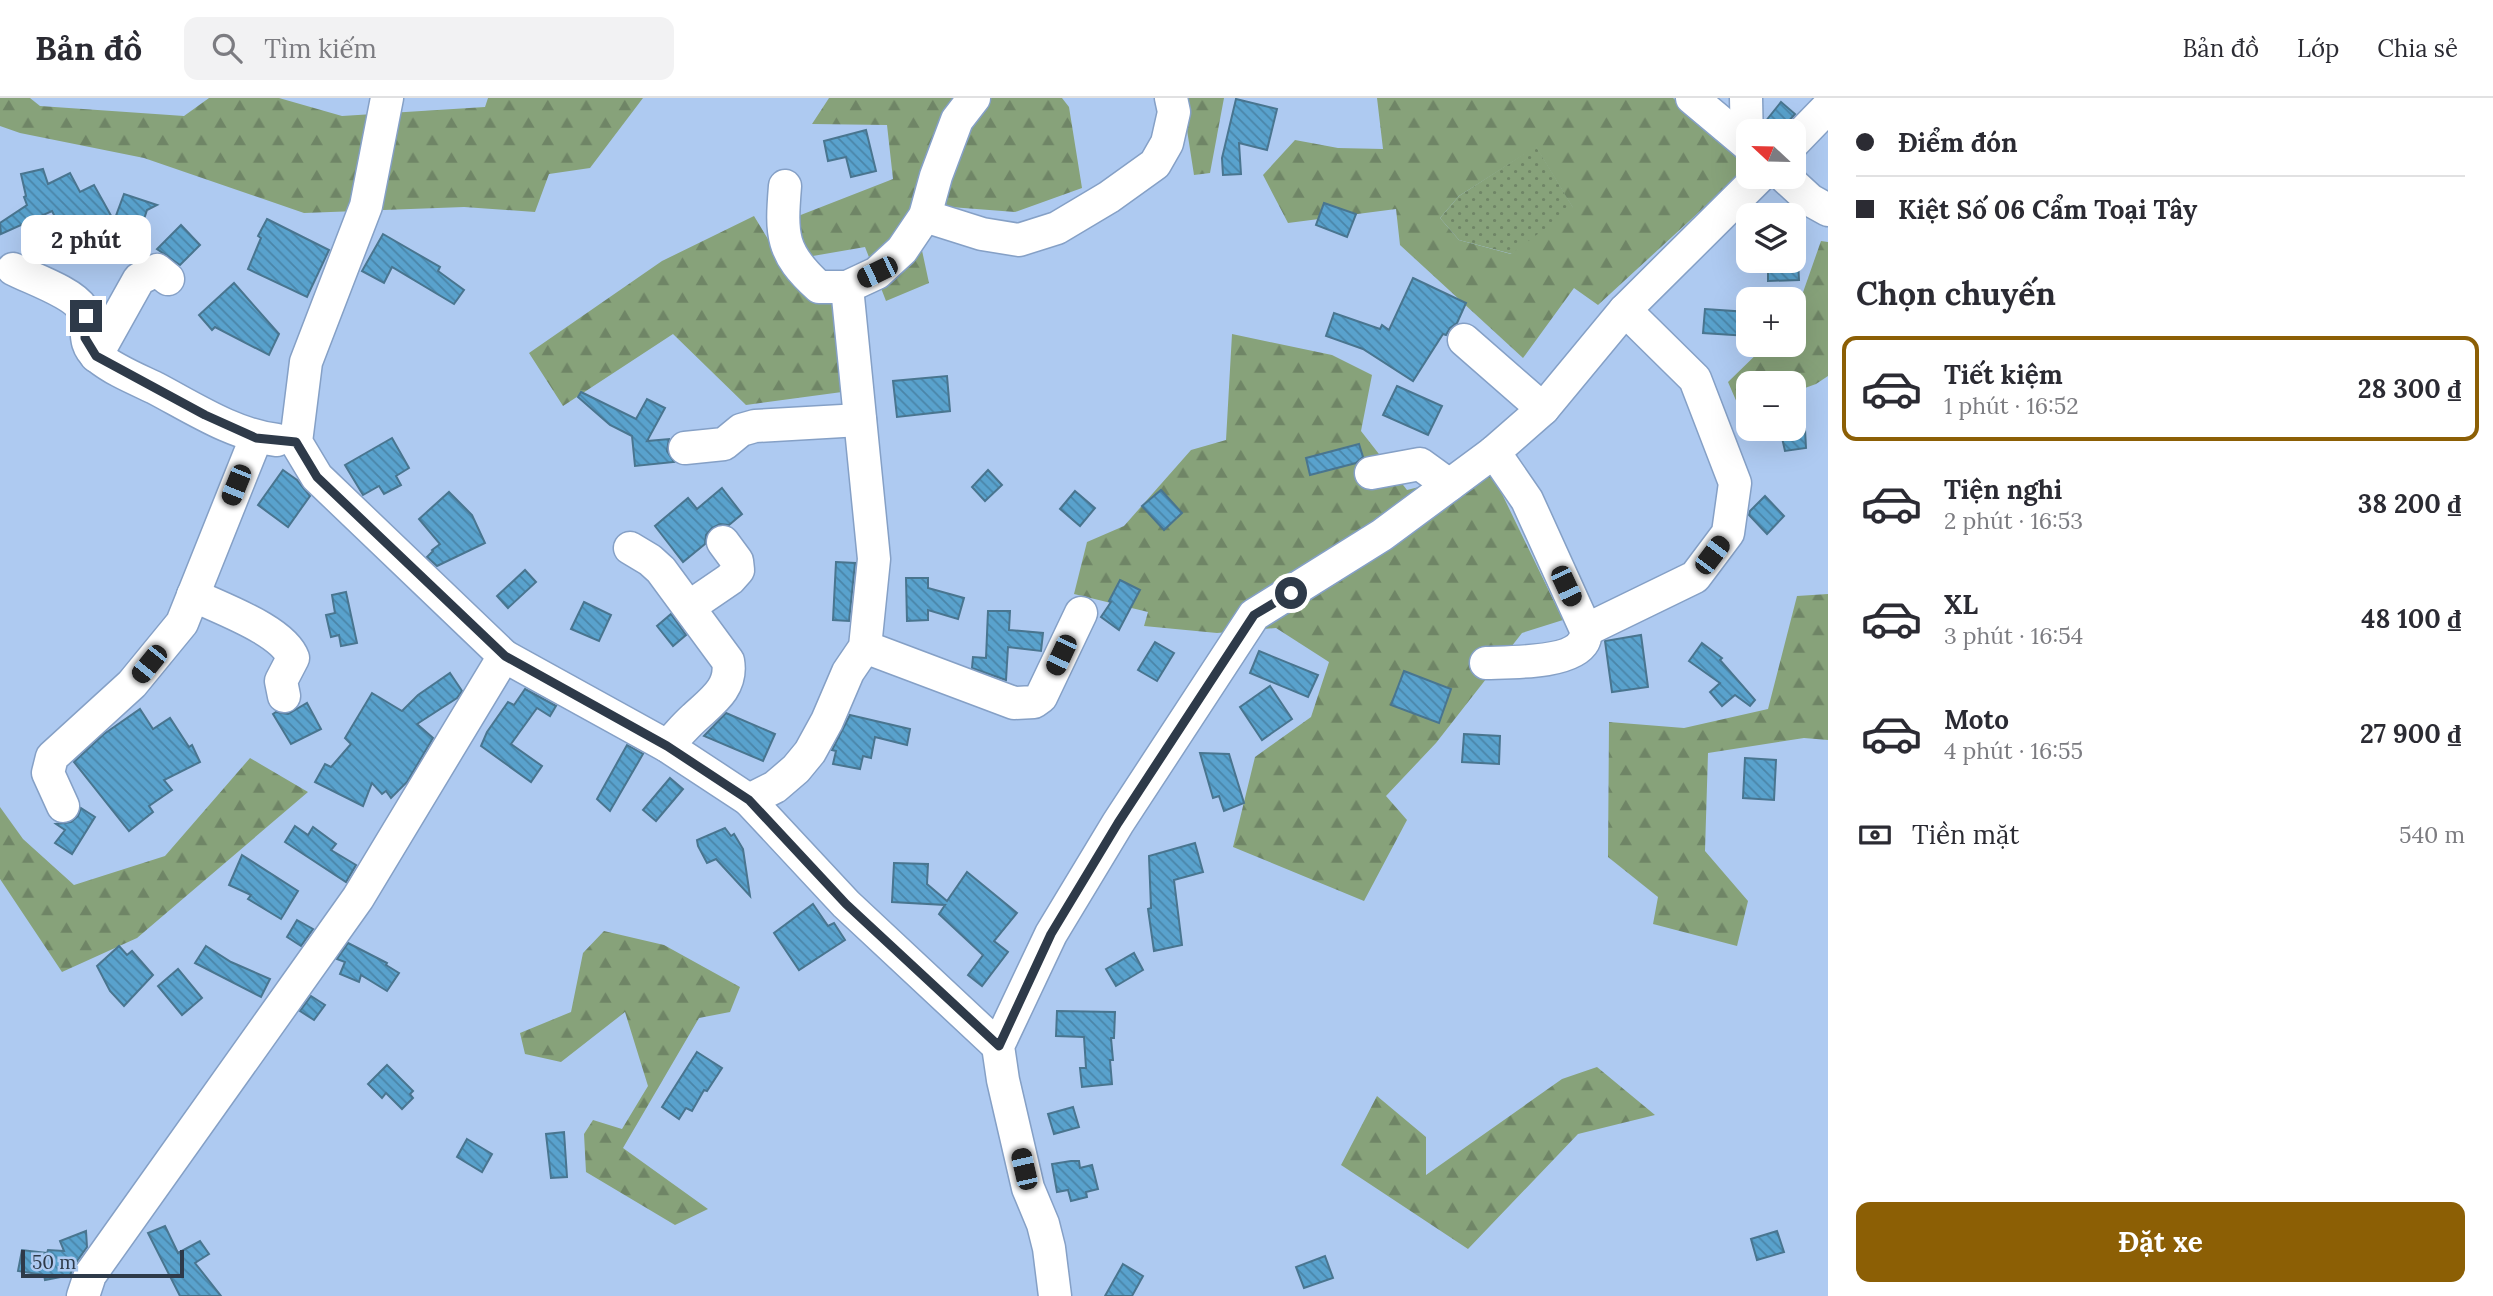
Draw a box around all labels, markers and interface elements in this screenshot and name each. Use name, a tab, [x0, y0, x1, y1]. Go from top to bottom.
search box	[184, 17, 674, 80]
text: Bản đồ	[35, 27, 142, 69]
icon: search	[208, 29, 246, 67]
text: Tìm kiếm	[264, 32, 377, 65]
text: Bản đồ	[2182, 33, 2259, 64]
text: Lớp	[2297, 33, 2339, 64]
text: Chia sẻ	[2377, 33, 2458, 64]
north arrow	[1736, 119, 1806, 189]
map controls	[1736, 119, 1806, 441]
text: Điểm đón	[1898, 126, 2018, 159]
text: Kiệt Số 06 Cẩm Toại Tây	[1898, 193, 2197, 226]
button: layers	[1736, 203, 1806, 273]
callout: 2 phút	[21, 214, 151, 264]
text: 2 phút	[51, 225, 121, 254]
car	[854, 253, 901, 291]
text: Chọn chuyến	[1856, 273, 2056, 314]
button: +	[1736, 287, 1806, 357]
route end	[70, 300, 102, 332]
icon: car	[1860, 357, 1923, 420]
text: Tiết kiệm	[1944, 358, 2063, 391]
button: −	[1736, 371, 1806, 441]
text: 28 300 ₫	[2358, 372, 2461, 405]
text: 1 phút · 16:52	[1944, 391, 2079, 420]
car	[219, 462, 254, 508]
icon: car	[1860, 472, 1923, 535]
text: Tiện nghi	[1944, 473, 2062, 506]
text: 38 200 ₫	[2358, 487, 2461, 520]
text: 2 phút · 16:53	[1944, 506, 2083, 535]
car	[1691, 532, 1734, 578]
car	[1548, 563, 1585, 609]
route start	[1275, 577, 1307, 609]
icon: car	[1860, 587, 1923, 650]
text: XL	[1944, 588, 1978, 621]
text: 48 100 ₫	[2361, 602, 2461, 635]
text: 3 phút · 16:54	[1944, 621, 2083, 650]
car	[1043, 632, 1080, 678]
car	[128, 641, 171, 687]
icon: car	[1860, 702, 1923, 765]
text: Moto	[1944, 703, 2009, 736]
text: 27 900 ₫	[2360, 717, 2461, 750]
text: 4 phút · 16:55	[1944, 736, 2083, 765]
icon: cash	[1856, 816, 1894, 854]
text: Tiền mặt	[1912, 818, 2019, 851]
text: 540 m	[2399, 820, 2465, 849]
car	[1010, 1146, 1039, 1192]
button: Đặt xe	[1856, 1202, 2465, 1282]
scale bar	[21, 1247, 184, 1279]
text: 50 m	[32, 1250, 76, 1274]

